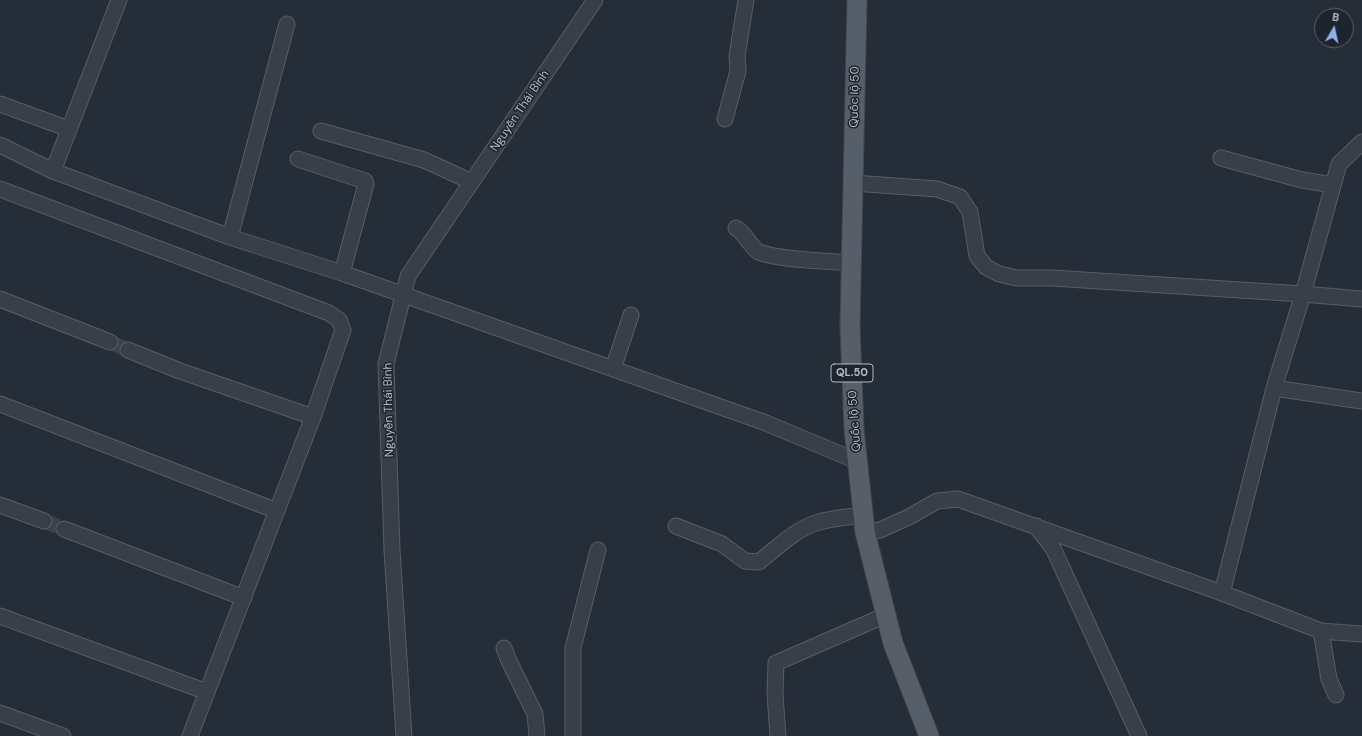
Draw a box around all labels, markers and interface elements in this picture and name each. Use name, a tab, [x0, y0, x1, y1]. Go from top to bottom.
north arrow	[1314, 8, 1354, 48]
text: B	[1331, 10, 1340, 25]
street label: Quốc lộ 50	[847, 66, 863, 128]
street label: Nguyễn Thái Bình	[488, 68, 552, 154]
street label: Nguyễn Thái Bình	[381, 362, 397, 458]
road number: QL.50	[831, 364, 873, 382]
street label: Quốc lộ 50	[846, 390, 864, 452]

